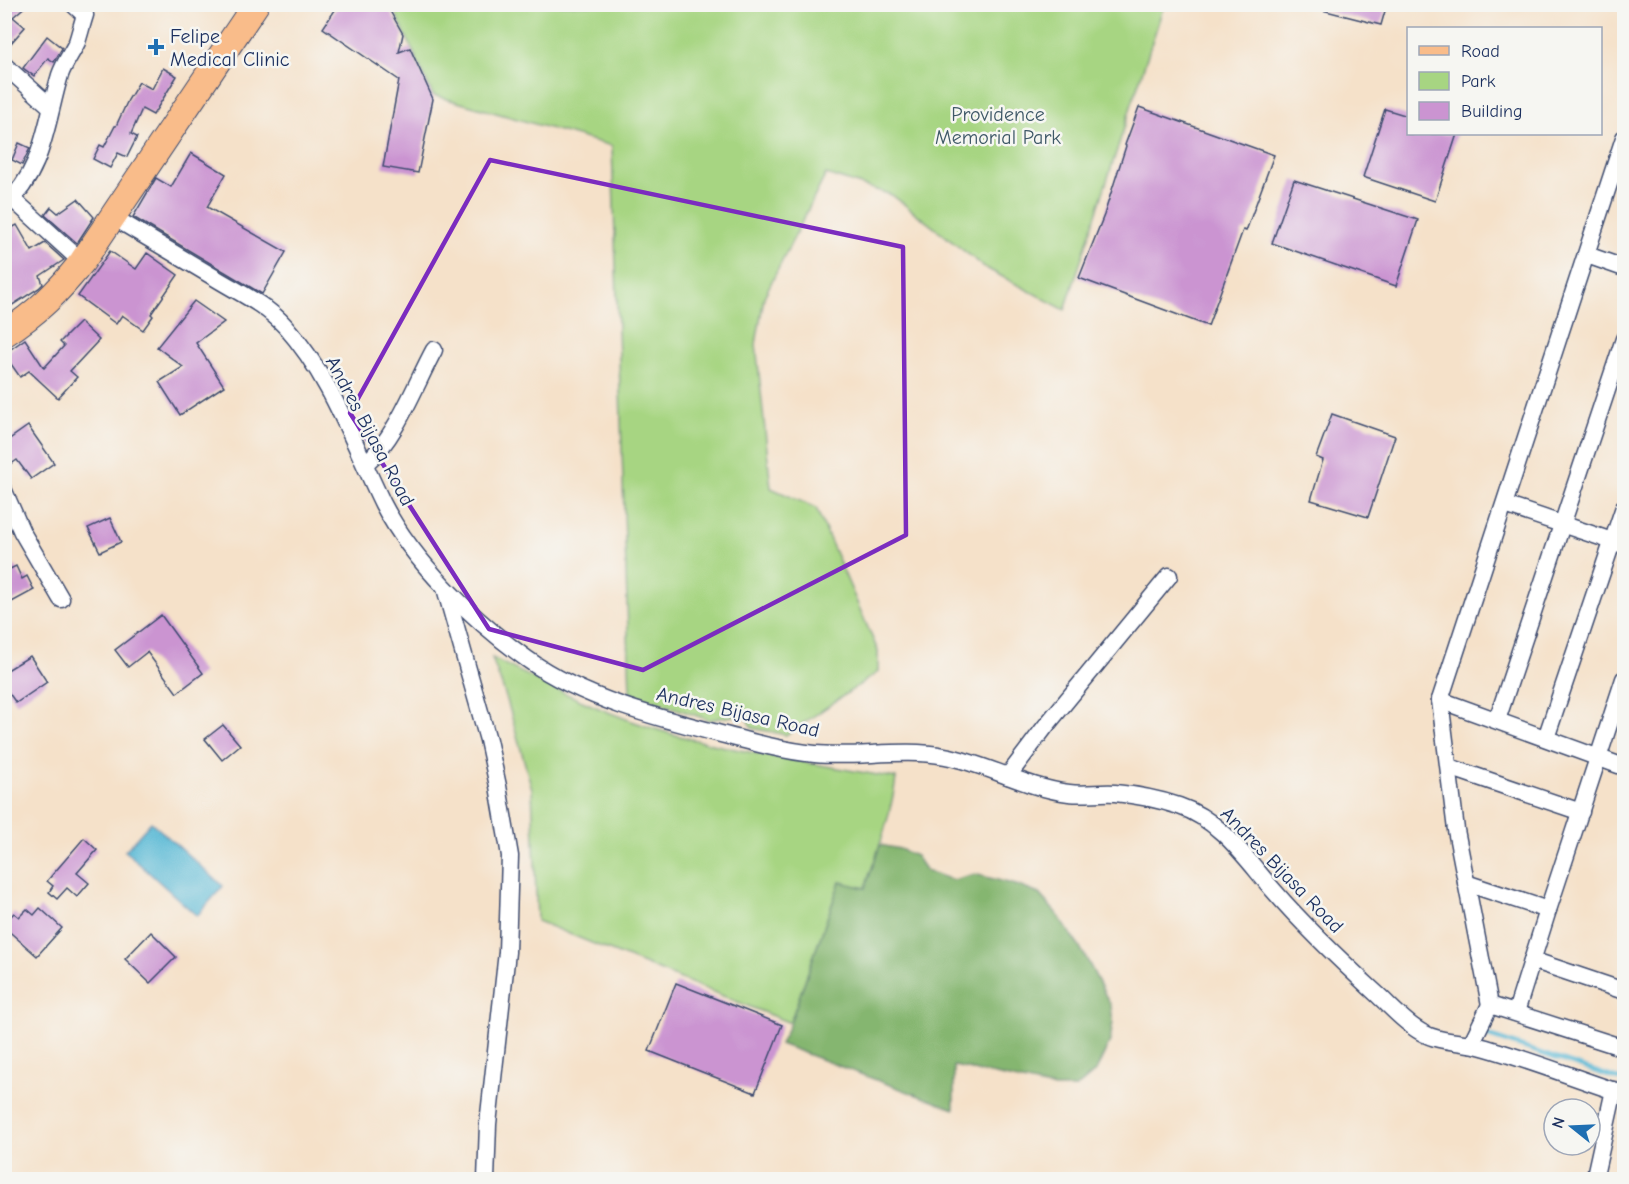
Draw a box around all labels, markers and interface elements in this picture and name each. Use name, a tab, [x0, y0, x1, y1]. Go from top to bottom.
place label: Felipe Medical Clinic	[170, 25, 290, 71]
legend	[1407, 27, 1602, 135]
marker: Felipe Medical Clinic	[147, 38, 165, 56]
text: Road	[1461, 41, 1500, 62]
text: Park	[1461, 71, 1496, 92]
text: Building	[1461, 101, 1523, 122]
park label: Providence Memorial Park	[935, 103, 1061, 149]
street label: Andres Bijasa Road	[321, 352, 419, 510]
street label: Andres Bijasa Road	[654, 682, 822, 742]
street label: Andres Bijasa Road	[1216, 802, 1348, 938]
north arrow	[1542, 1097, 1602, 1157]
text: N	[1549, 1115, 1569, 1130]

